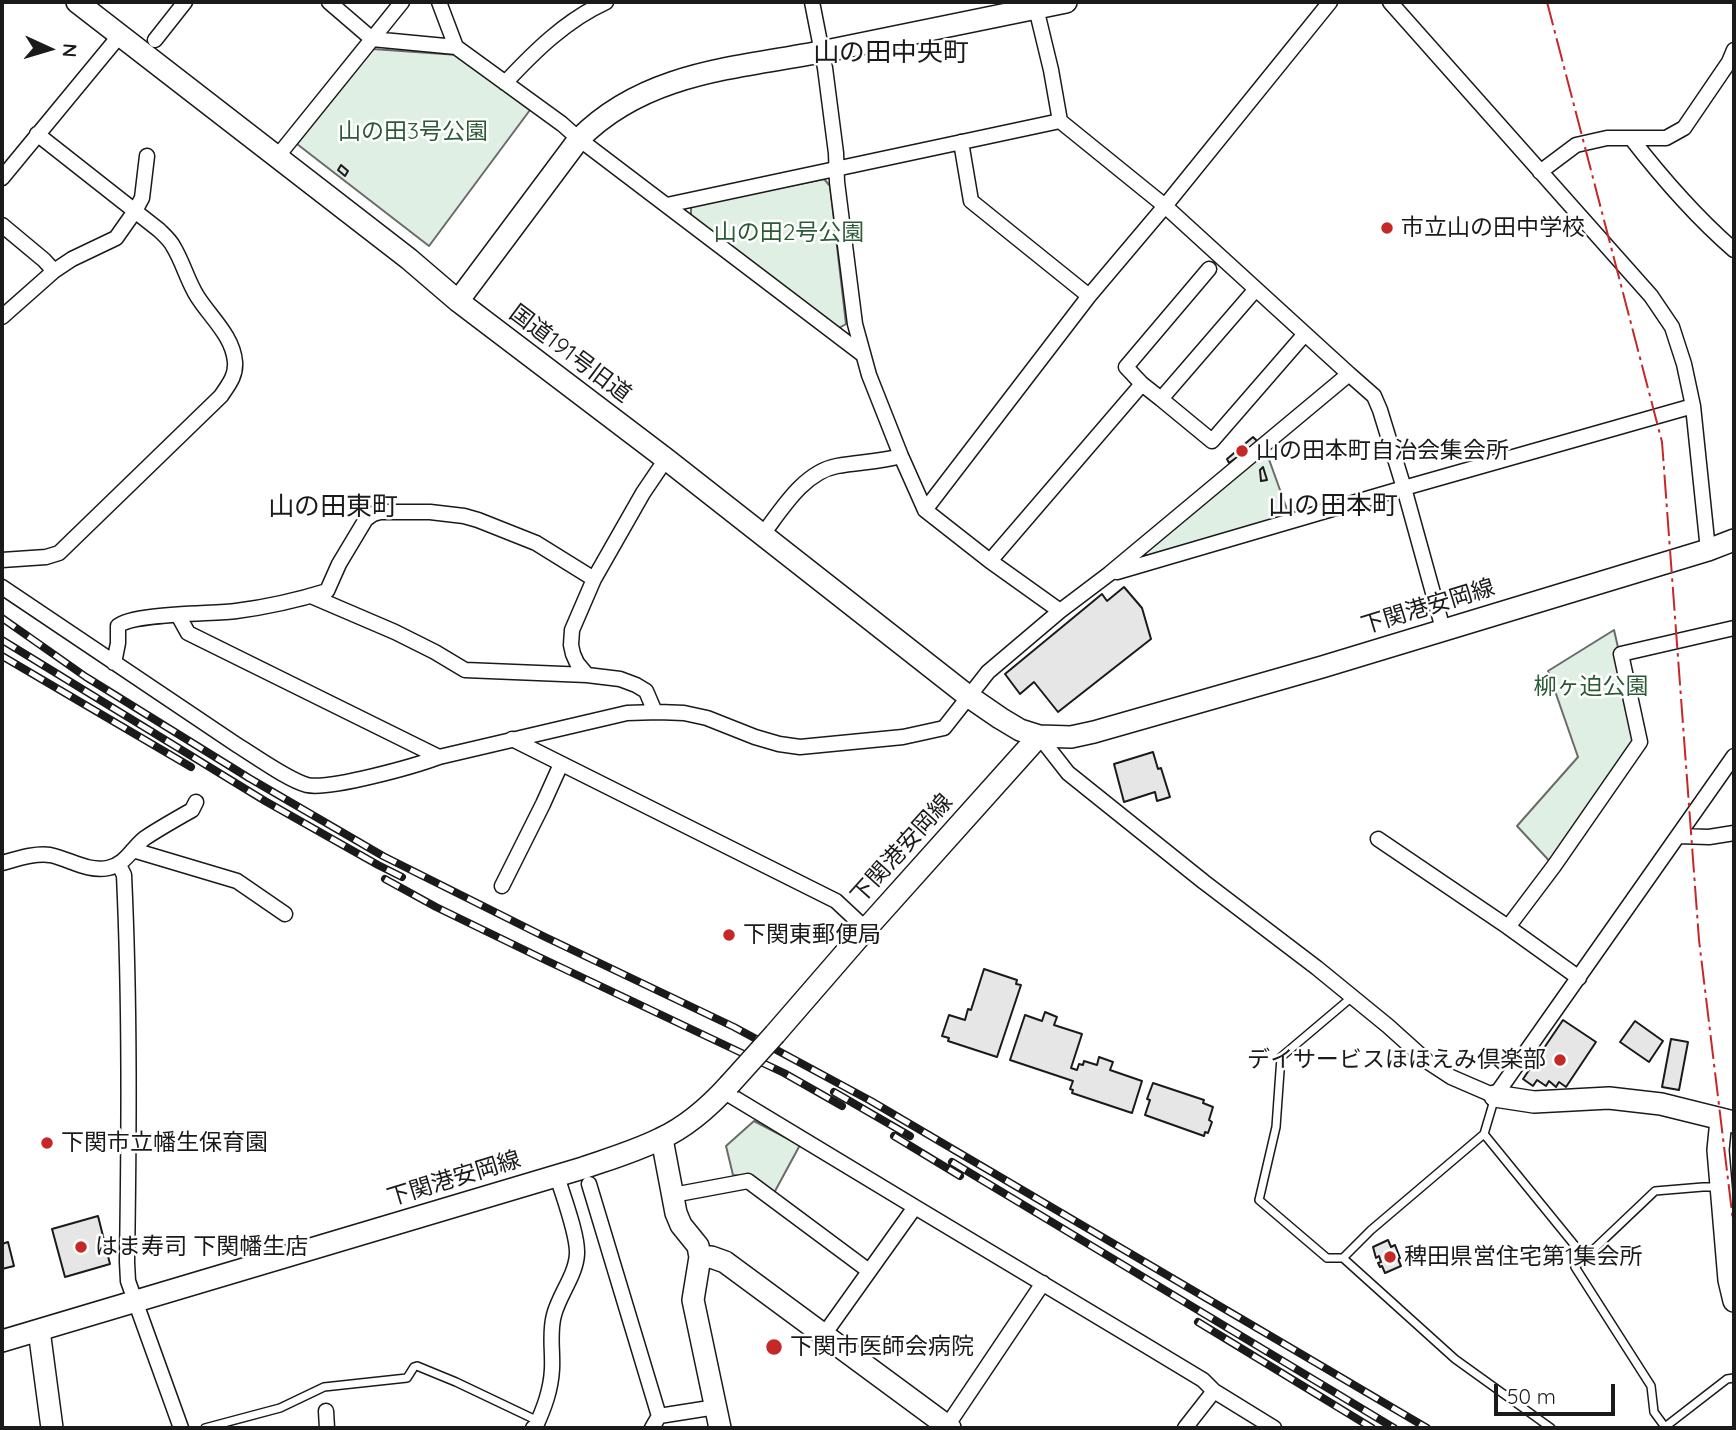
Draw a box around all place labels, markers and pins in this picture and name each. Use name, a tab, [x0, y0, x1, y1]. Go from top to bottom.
place label: 市立山の田中学校	[1401, 214, 1585, 242]
marker: 市立山の田中学校	[1379, 220, 1395, 236]
place label: 山の田本町自治会集会所	[1256, 437, 1509, 465]
marker: 山の田本町自治会集会所	[1234, 443, 1250, 459]
place label: 下関東郵便局	[743, 921, 881, 949]
marker: 下関東郵便局	[721, 927, 737, 943]
place label: デイサービスほほえみ倶楽部	[1247, 1046, 1546, 1074]
marker: デイサービスほほえみ倶楽部	[1552, 1052, 1568, 1068]
place label: 下関市立幡生保育園	[61, 1129, 268, 1157]
marker: 下関市立幡生保育園	[39, 1135, 55, 1151]
place label: はま寿司 下関幡生店	[95, 1233, 308, 1261]
marker: はま寿司 下関幡生店	[73, 1239, 89, 1255]
place label: 稗田県営住宅第1集会所	[1404, 1243, 1643, 1271]
marker: 稗田県営住宅第1集会所	[1382, 1249, 1398, 1265]
place label: 下関市医師会病院	[790, 1333, 974, 1361]
marker: 下関市医師会病院	[764, 1337, 784, 1357]

